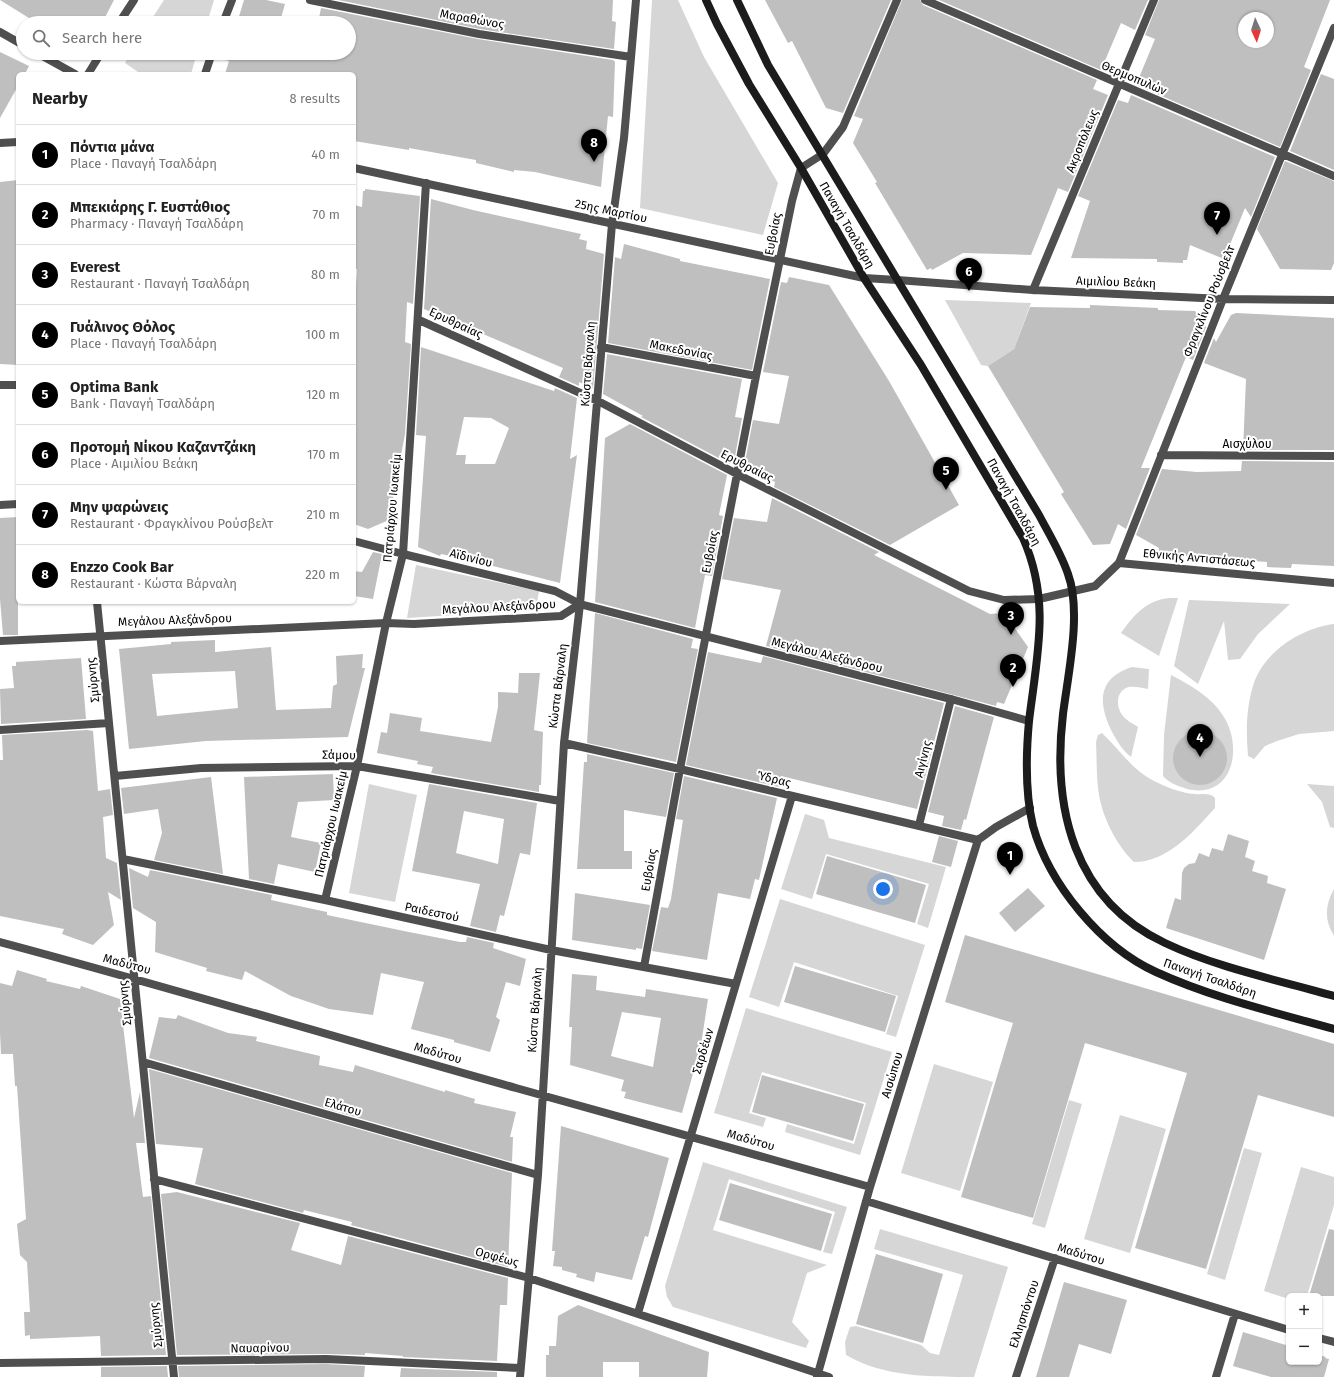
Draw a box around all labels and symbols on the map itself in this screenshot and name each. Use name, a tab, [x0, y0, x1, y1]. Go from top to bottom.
street label: Μαραθώνος	[439, 6, 506, 32]
north arrow	[1238, 12, 1274, 48]
street label: Θερμοπυλών	[1099, 58, 1169, 98]
street label: Ακροπόλεως	[1063, 107, 1101, 175]
pin: 8	[581, 129, 607, 162]
street label: Παναγή Τσαλδάρη	[817, 179, 877, 271]
street label: 25ης Μαρτίου	[574, 197, 649, 226]
pin: 7	[1204, 202, 1230, 235]
street label: Ευβοίας	[762, 211, 784, 257]
street label: Φραγκλίνου Ρούσβελτ	[1180, 243, 1238, 359]
pin: 6	[956, 258, 982, 291]
street label: Αιμιλίου Βεάκη	[1076, 274, 1156, 290]
street label: Ερυθραίας	[427, 305, 485, 342]
street label: Κώστα Βάρναλη	[578, 321, 598, 407]
street label: Μακεδονίας	[648, 337, 714, 363]
street label: Αισχύλου	[1222, 437, 1272, 451]
street label: Ερυθραίας	[718, 447, 776, 485]
street label: Πατριάρχου Ιωακείμ	[380, 453, 404, 563]
street label: Παναγή Τσαλδάρη	[984, 456, 1044, 548]
pin: 5	[933, 457, 959, 490]
street label: Ευβοίας	[699, 529, 721, 575]
street label: Αϊδινίου	[448, 546, 494, 570]
street label: Εθνικής Αντιστάσεως	[1142, 546, 1256, 570]
street label: Μεγάλου Αλεξάνδρου	[442, 597, 557, 617]
pin: 3	[998, 602, 1024, 635]
street label: Μεγάλου Αλεξάνδρου	[118, 611, 232, 629]
street label: Μεγάλου Αλεξάνδρου	[770, 634, 884, 676]
street label: Κώστα Βάρναλη	[546, 643, 570, 729]
pin: 2	[1000, 654, 1026, 687]
street label: Σμύρνης	[84, 656, 102, 703]
pin: 4	[1187, 724, 1213, 757]
street label: Αιγίνης	[912, 739, 934, 779]
street label: Σάμου	[322, 748, 356, 762]
street label: Ύδρας	[756, 768, 793, 790]
street label: Πατριάρχου Ιωακείμ	[312, 769, 350, 879]
pin: 1	[997, 842, 1023, 875]
street label: Ευβοίας	[638, 847, 660, 893]
your location	[873, 879, 893, 899]
street label: Ραιδεστού	[403, 899, 461, 925]
street label: Μαδύτου	[102, 951, 153, 977]
street label: Παναγή Τσαλδάρη	[1162, 955, 1258, 1001]
street label: Κώστα Βάρναλη	[525, 967, 545, 1053]
street label: Σμύρνης	[116, 979, 134, 1026]
street label: Σαρδέων	[689, 1026, 717, 1076]
street label: Μαδύτου	[413, 1040, 464, 1067]
street label: Αισώπου	[878, 1050, 906, 1100]
street label: Ελάτου	[323, 1095, 363, 1119]
street label: Μαδύτου	[726, 1127, 777, 1154]
street label: Μαδύτου	[1056, 1240, 1107, 1268]
street label: Ορφέως	[474, 1244, 521, 1270]
street label: Ελλησπόντου	[1006, 1278, 1042, 1350]
street label: Σμύρνης	[147, 1301, 165, 1348]
street label: Ναυαρίνου	[230, 1340, 290, 1356]

